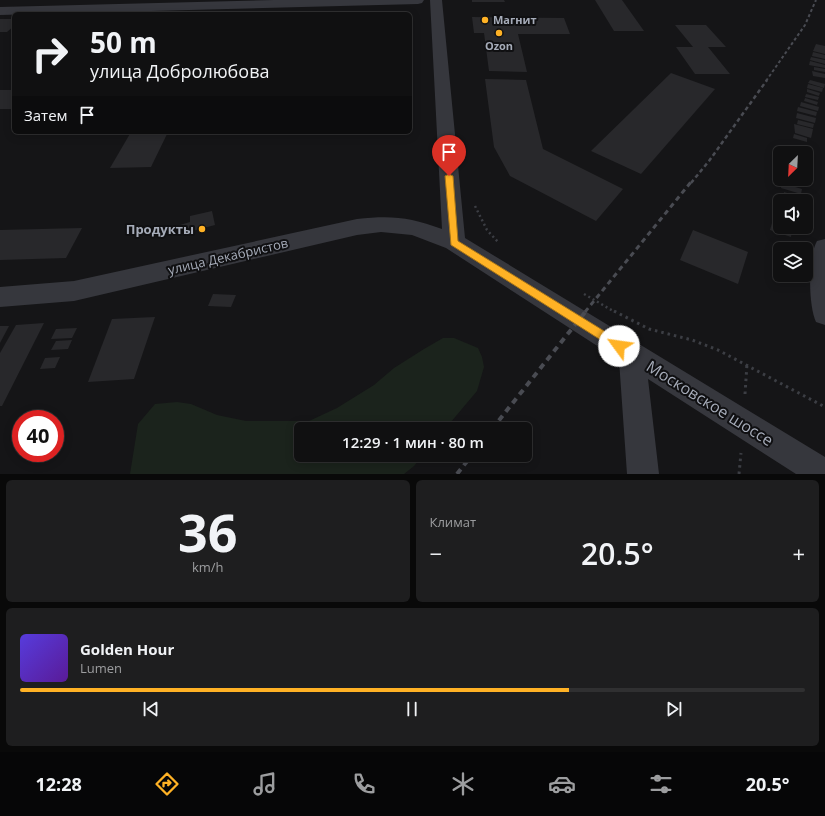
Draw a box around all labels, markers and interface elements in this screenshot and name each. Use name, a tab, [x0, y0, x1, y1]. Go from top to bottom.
place label: Магнит	[493, 12, 537, 27]
marker: Магнит	[480, 15, 490, 25]
text: 50 m	[90, 23, 157, 61]
icon: right	[24, 28, 76, 80]
marker: Ozon	[494, 28, 504, 38]
place label: Ozon	[485, 38, 513, 53]
text: улица Добролюбова	[90, 59, 270, 83]
icon: arrive	[76, 104, 98, 126]
text: Затем	[24, 105, 68, 125]
pin	[432, 135, 466, 176]
icon: arrive	[438, 141, 460, 163]
north arrow	[773, 146, 813, 186]
map controls	[773, 146, 813, 282]
button: sound	[773, 194, 813, 234]
place label: Продукты	[126, 220, 194, 238]
marker: Продукты	[197, 224, 207, 234]
street label: улица Декабристов	[166, 233, 290, 279]
button: layers	[773, 242, 813, 282]
position arrow	[598, 325, 640, 367]
street label: Московское шоссе	[642, 355, 778, 451]
speed limit sign: 40	[12, 410, 64, 462]
text: 12:29 · 1 мин · 80 m	[342, 432, 484, 452]
text: 36	[178, 496, 237, 567]
text: Климат	[430, 513, 476, 531]
text: 20.5°	[581, 533, 654, 574]
text: −	[430, 538, 442, 568]
text: +	[792, 538, 805, 568]
text: km/h	[192, 558, 224, 576]
text: Golden Hour	[80, 639, 174, 659]
text: Lumen	[80, 659, 122, 677]
icon: previous	[140, 698, 162, 720]
icon: pause	[401, 698, 423, 720]
icon: next	[663, 698, 685, 720]
icon: directions	[153, 770, 181, 798]
icon: music	[251, 770, 279, 798]
icon: phone	[350, 770, 378, 798]
icon: climate	[449, 770, 477, 798]
icon: car	[548, 770, 576, 798]
icon: filters	[647, 770, 675, 798]
text: 12:28	[35, 772, 82, 796]
text: 20.5°	[746, 772, 789, 796]

